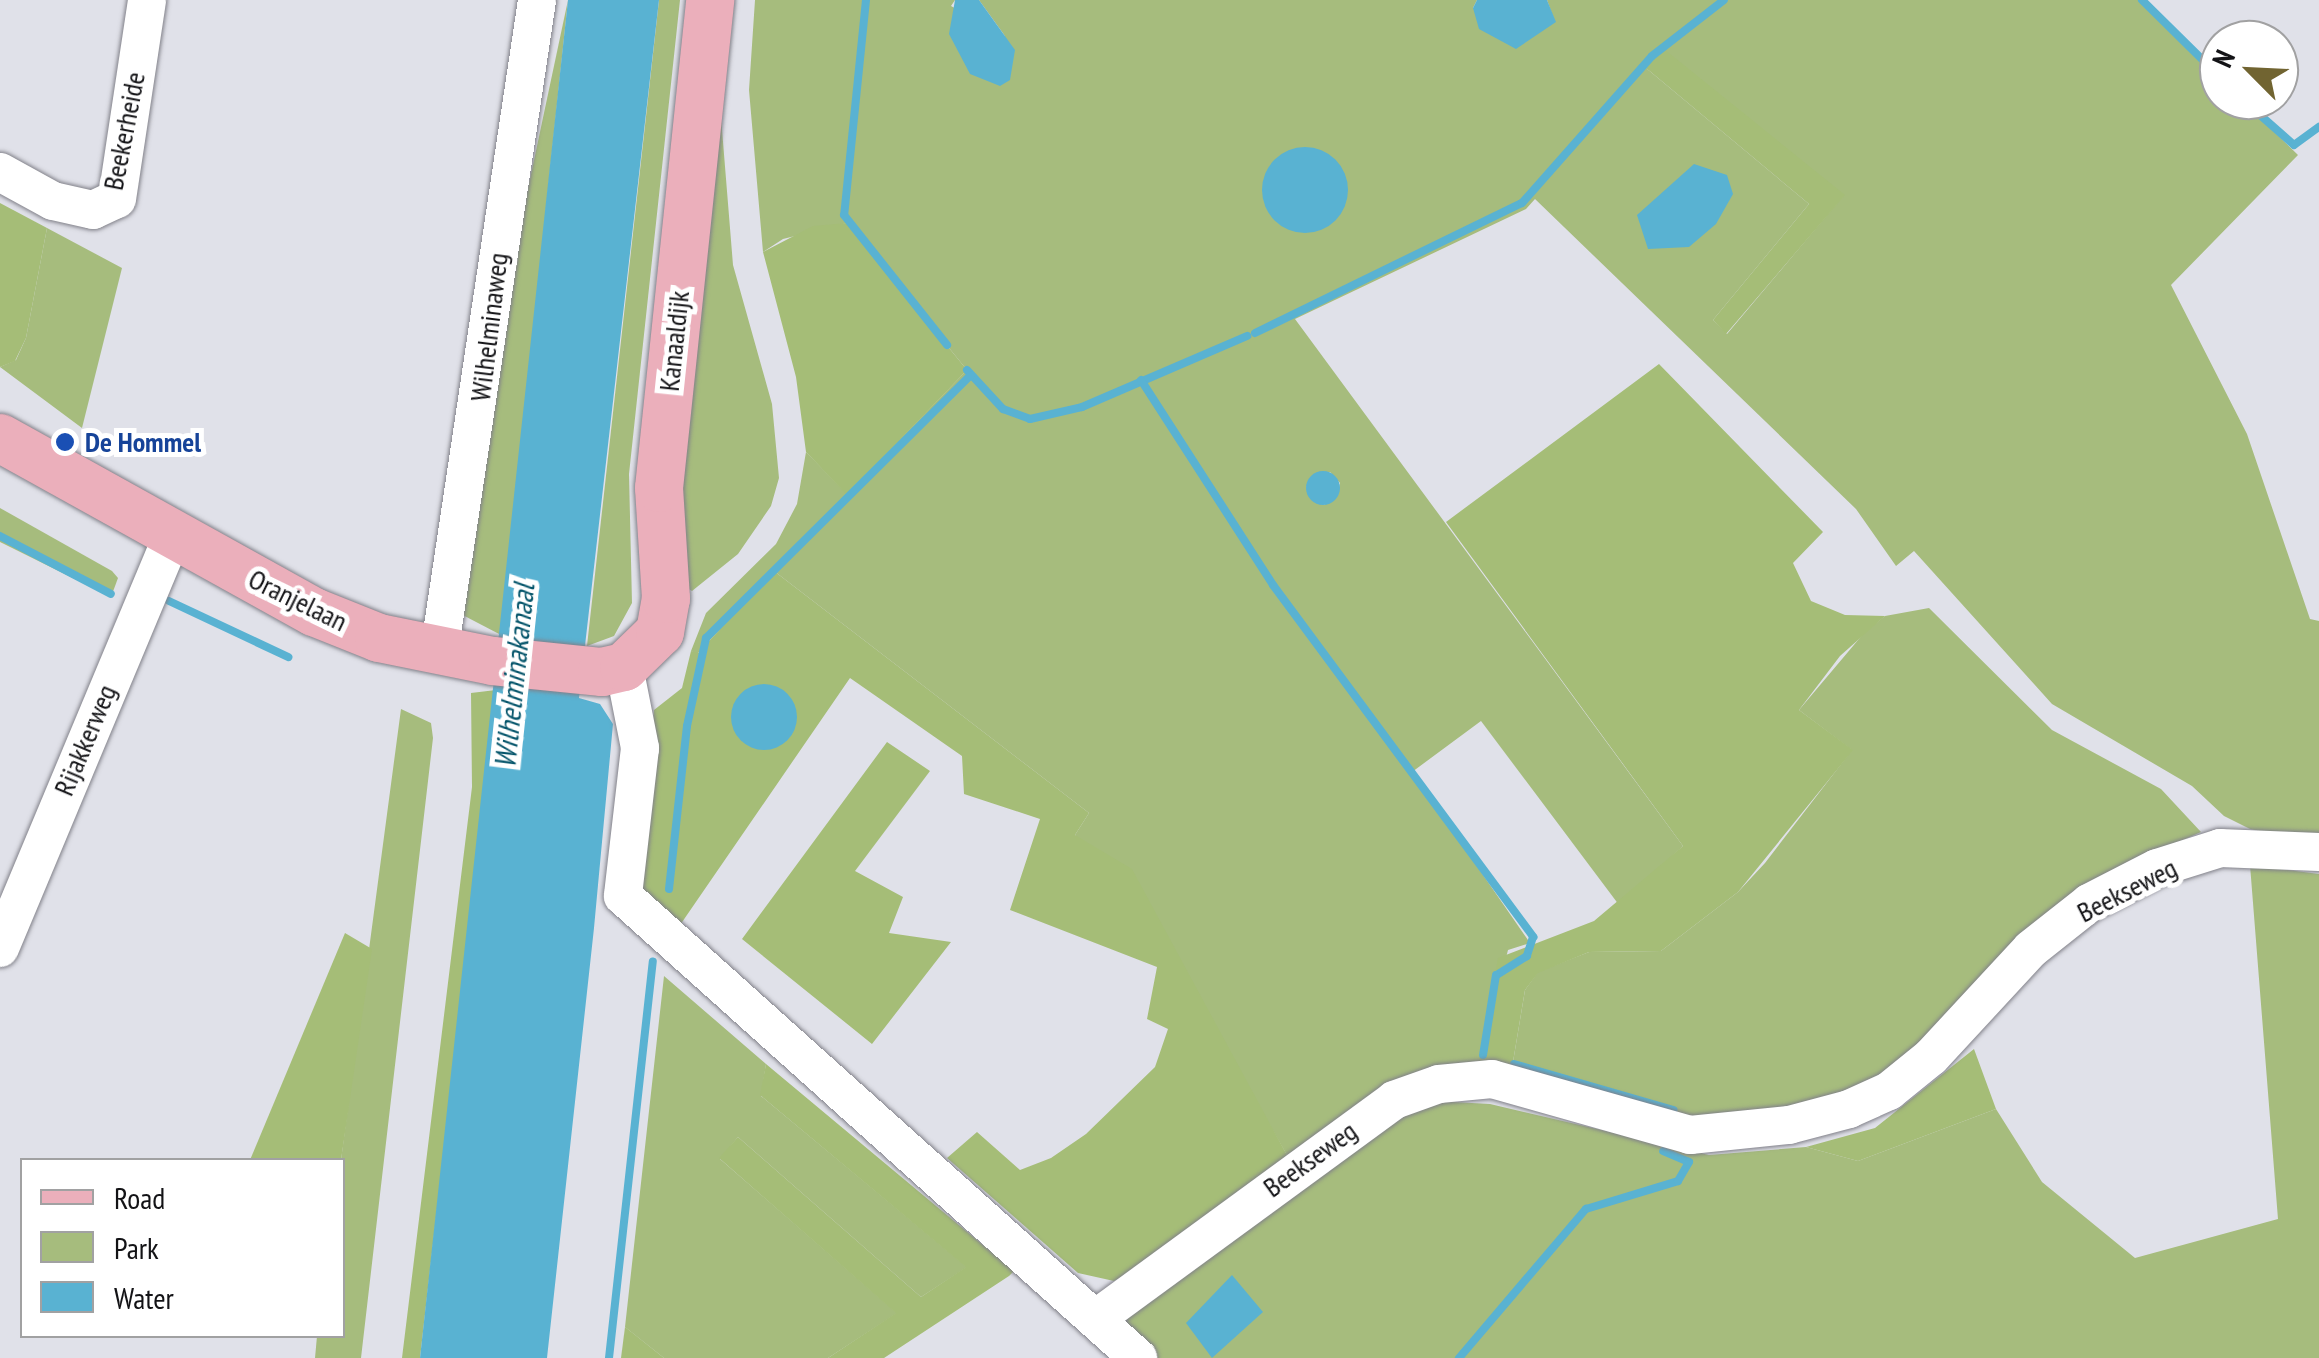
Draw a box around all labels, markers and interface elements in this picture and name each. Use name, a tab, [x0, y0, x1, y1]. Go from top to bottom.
north arrow	[2199, 20, 2299, 120]
text: N	[2203, 44, 2243, 73]
street label: Beekerheide	[96, 69, 152, 193]
street label: Wilhelminaweg	[463, 251, 515, 403]
street label: Kanaaldijk	[652, 289, 696, 393]
place label: De Hommel	[85, 425, 201, 459]
marker: De Hommel	[54, 431, 76, 453]
street label: Oranjelaan	[243, 562, 353, 638]
water label: Wilhelminakanaal	[486, 582, 542, 770]
street label: Rijakkerweg	[47, 680, 123, 800]
street label: Beekseweg	[2071, 851, 2183, 929]
street label: Beekseweg	[1257, 1114, 1363, 1204]
legend	[20, 1158, 345, 1338]
text: Road	[114, 1178, 165, 1217]
text: Park	[114, 1228, 159, 1267]
text: Water	[114, 1278, 174, 1317]

